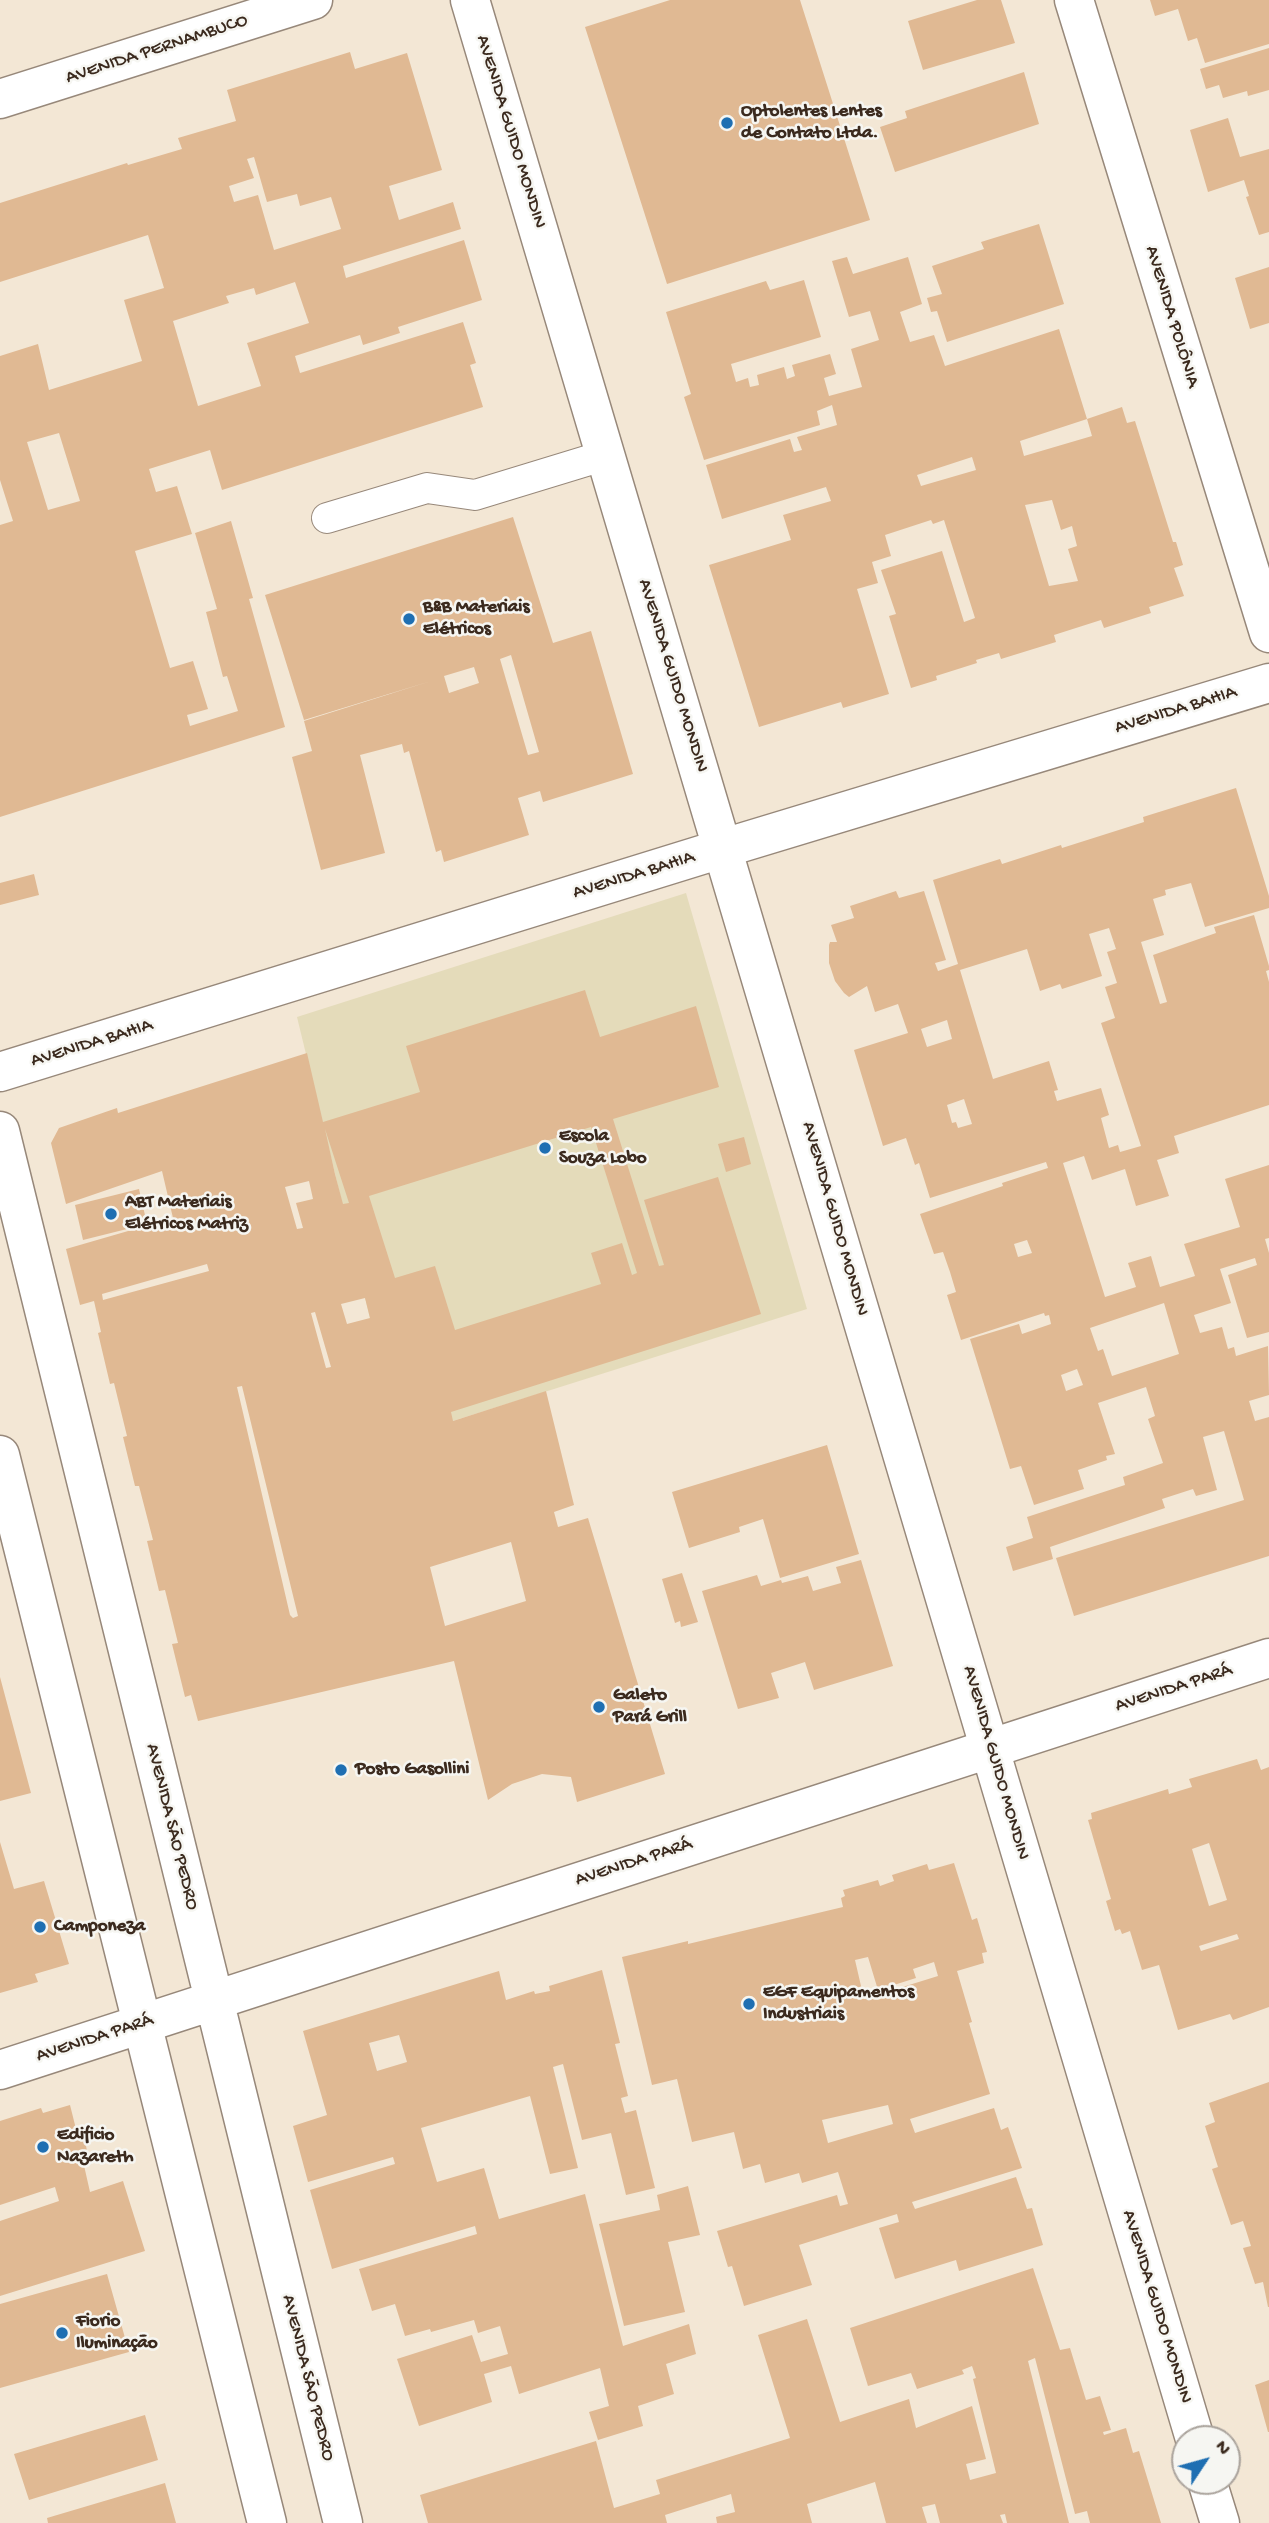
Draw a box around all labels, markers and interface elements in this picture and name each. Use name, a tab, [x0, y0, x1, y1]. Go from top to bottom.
street label: AVENIDA PERNAMBUCO	[63, 10, 251, 90]
street label: AVENIDA GUIDO MONDIN	[470, 33, 550, 231]
place label: Optolentes Lentes de Contato Ltda.	[741, 101, 882, 145]
marker: Optolentes Lentes de Contato Ltda.	[719, 115, 735, 131]
street label: AVENIDA POLÔNIA	[1139, 243, 1203, 391]
street label: AVENIDA GUIDO MONDIN	[632, 577, 712, 775]
place label: B&B Materiais Elétricos	[423, 597, 529, 641]
marker: B&B Materiais Elétricos	[401, 611, 417, 627]
street label: AVENIDA BAHIA	[1112, 682, 1240, 740]
street label: AVENIDA BAHIA	[570, 847, 698, 905]
street label: AVENIDA BAHIA	[28, 1015, 156, 1073]
street label: AVENIDA GUIDO MONDIN	[795, 1119, 873, 1319]
place label: Escola Souza Lobo	[559, 1126, 647, 1170]
marker: Escola Souza Lobo	[537, 1140, 553, 1156]
place label: ABT Materiais Elétricos Matriz	[125, 1192, 248, 1236]
marker: ABT Materiais Elétricos Matriz	[103, 1206, 119, 1222]
street label: AVENIDA PARÁ	[1113, 1659, 1235, 1719]
street label: AVENIDA GUIDO MONDIN	[956, 1663, 1034, 1863]
place label: Galeto Pará Grill	[613, 1685, 687, 1729]
marker: Galeto Pará Grill	[591, 1699, 607, 1715]
street label: AVENIDA SÃO PEDRO	[139, 1741, 203, 1913]
place label: Posto Gasollini	[355, 1759, 469, 1781]
marker: Posto Gasollini	[333, 1762, 349, 1778]
street label: AVENIDA PARÁ	[573, 1833, 695, 1893]
place label: Camponeza	[54, 1916, 145, 1938]
marker: Camponeza	[32, 1919, 48, 1935]
place label: EGF Equipamentos Industriais	[763, 1982, 914, 2026]
marker: EGF Equipamentos Industriais	[741, 1996, 757, 2012]
street label: AVENIDA PARÁ	[34, 2009, 156, 2069]
place label: Edificio Nazareth	[57, 2125, 133, 2169]
marker: Edificio Nazareth	[35, 2139, 51, 2155]
street label: AVENIDA GUIDO MONDIN	[1116, 2208, 1196, 2406]
street label: AVENIDA SÃO PEDRO	[275, 2292, 339, 2464]
place label: Fiorio Iluminação	[76, 2311, 158, 2355]
marker: Fiorio Iluminação	[54, 2325, 70, 2341]
north arrow	[1171, 2425, 1241, 2495]
text: N	[1209, 2437, 1235, 2460]

